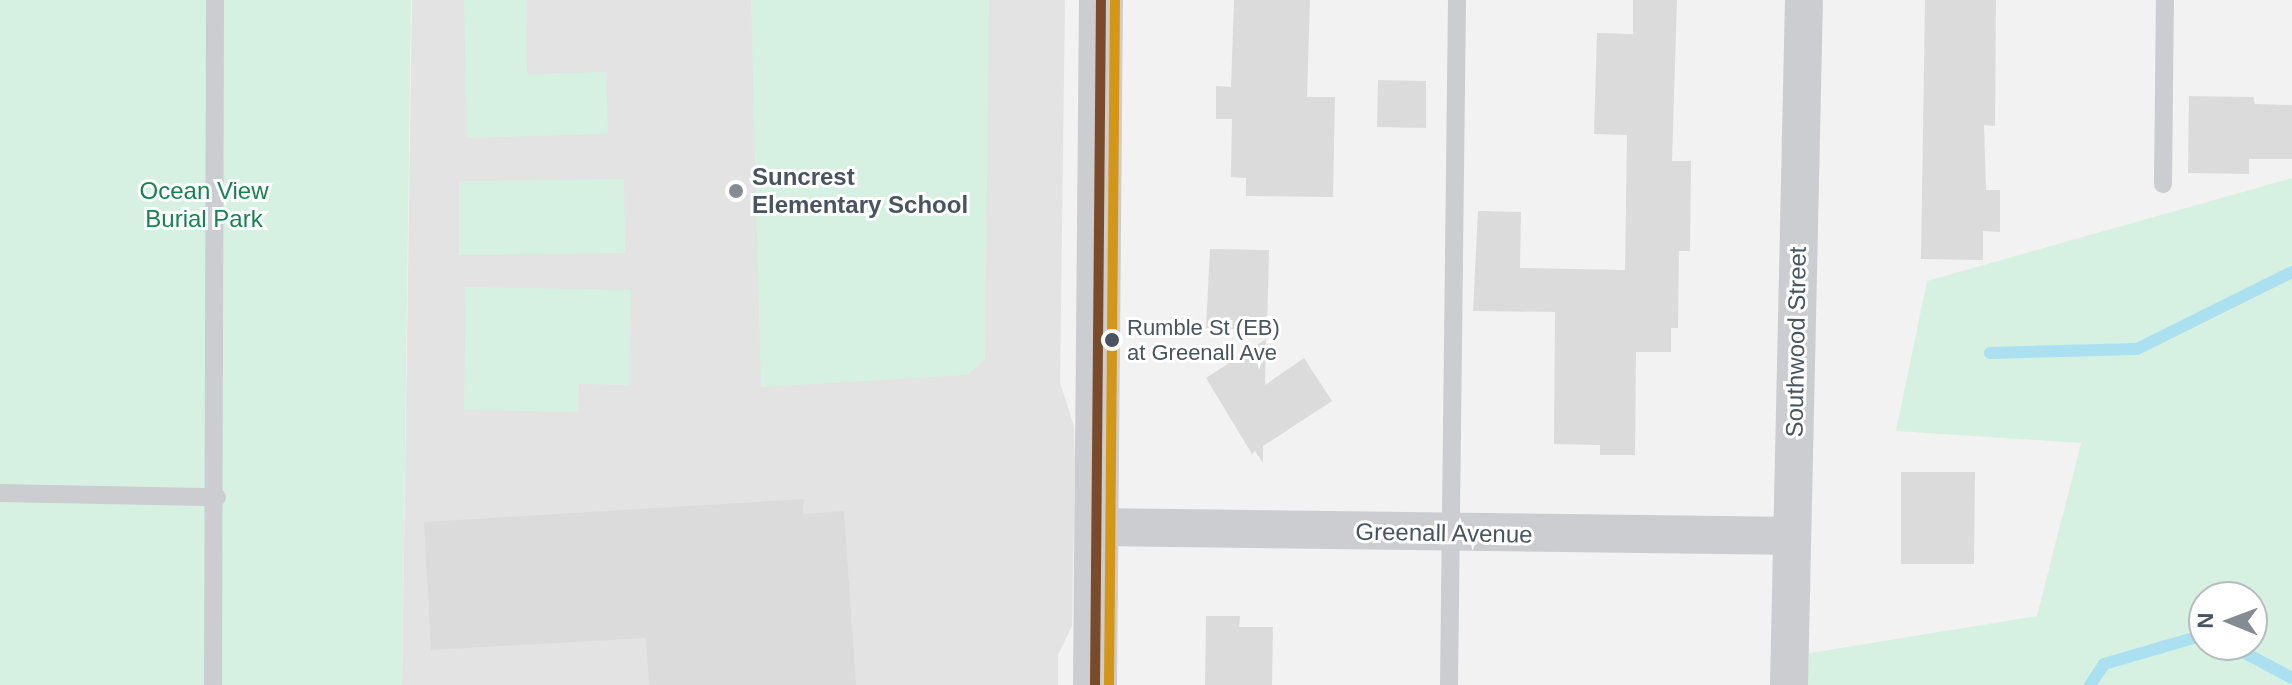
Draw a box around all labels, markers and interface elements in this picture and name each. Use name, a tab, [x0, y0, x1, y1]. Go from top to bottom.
place label: Suncrest Elementary School	[752, 163, 968, 219]
park label: Ocean View Burial Park	[140, 177, 268, 233]
marker: Suncrest Elementary School	[727, 182, 745, 200]
street label: Southwood Street	[1780, 246, 1812, 438]
place label: Rumble St (EB) at Greenall Ave	[1127, 314, 1280, 366]
marker: Rumble St (EB) at Greenall Ave	[1104, 332, 1120, 348]
street label: Greenall Avenue	[1355, 517, 1533, 549]
north arrow	[2188, 581, 2268, 661]
text: N	[2193, 612, 2218, 629]

